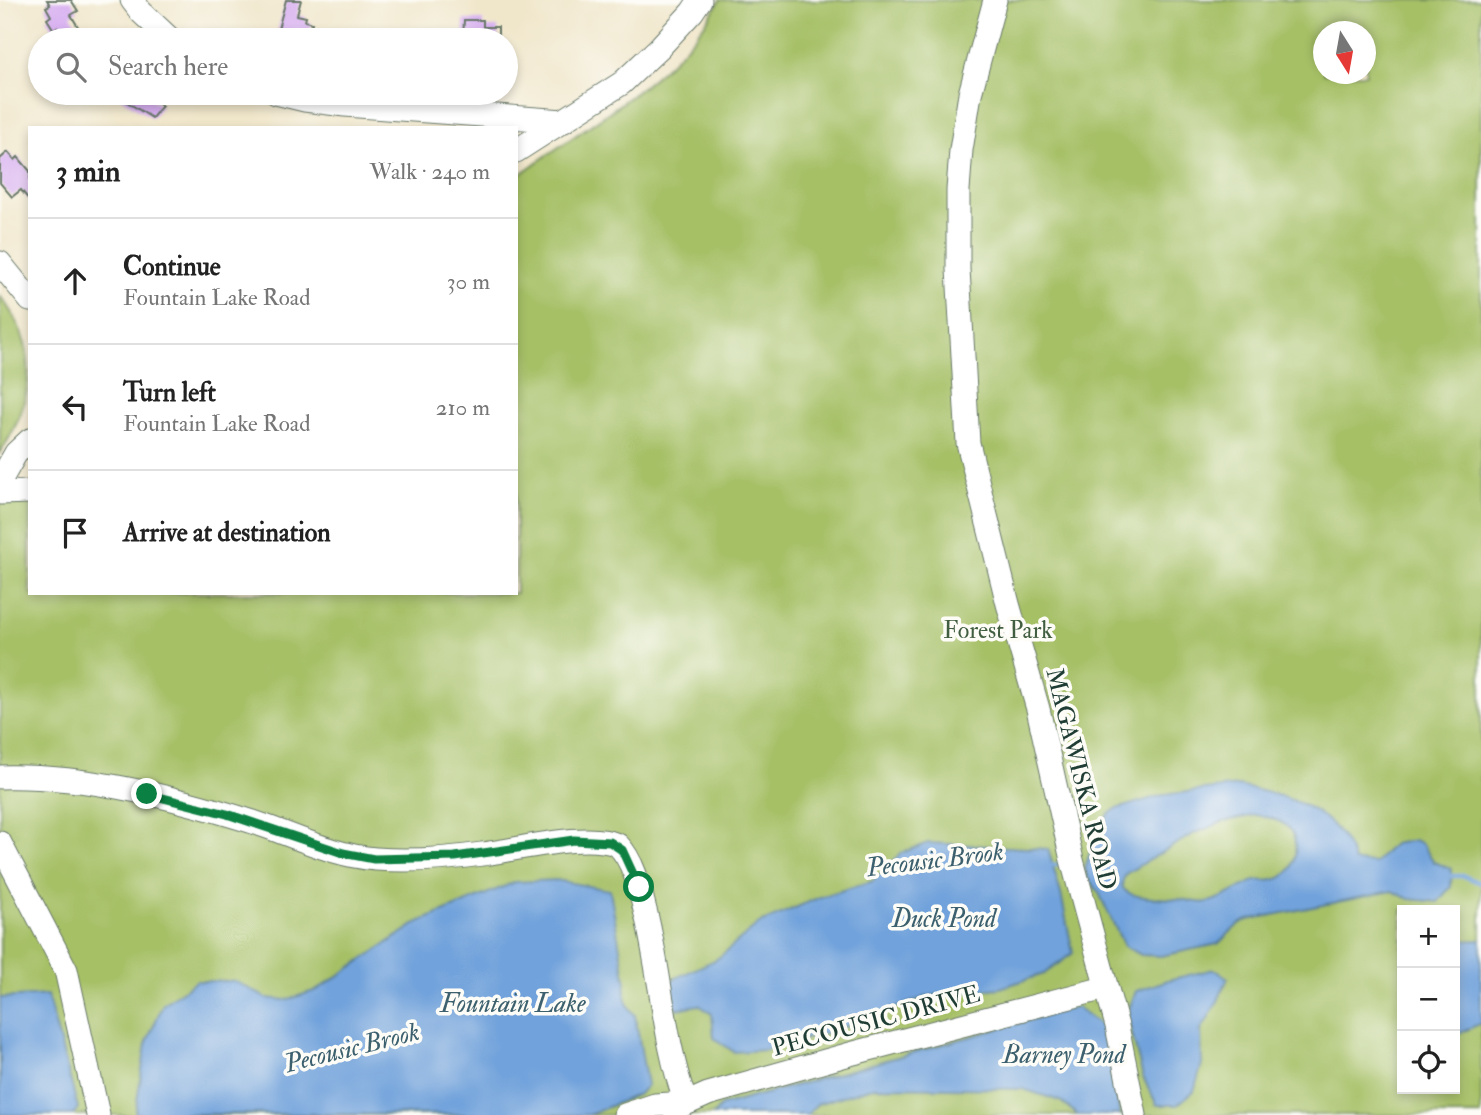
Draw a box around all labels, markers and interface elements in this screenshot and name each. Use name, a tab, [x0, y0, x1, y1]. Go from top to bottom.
north arrow	[1313, 21, 1376, 84]
search box	[28, 28, 518, 105]
icon: search	[52, 48, 90, 86]
text: Search here	[108, 51, 228, 83]
text: 3 min	[56, 153, 121, 190]
text: Walk · 240 m	[370, 157, 490, 186]
text: Continue	[123, 251, 221, 283]
icon: ahead	[56, 262, 94, 300]
text: 30 m	[447, 267, 490, 296]
text: Fountain Lake Road	[123, 283, 311, 312]
text: Turn left	[123, 377, 216, 409]
icon: left	[56, 388, 94, 426]
text: 210 m	[436, 393, 490, 422]
text: Fountain Lake Road	[123, 409, 311, 438]
icon: arrive	[56, 514, 94, 552]
text: Arrive at destination	[123, 517, 331, 549]
park label: Forest Park	[943, 615, 1053, 646]
street label: MAGAWISKA ROAD	[1038, 665, 1124, 893]
route end	[131, 778, 162, 809]
water label: Pecousic Brook	[864, 836, 1005, 884]
route start	[623, 871, 654, 902]
water label: Duck Pond	[891, 903, 998, 935]
map controls	[1397, 905, 1460, 1094]
button: +	[1397, 905, 1460, 968]
button: −	[1397, 968, 1460, 1031]
street label: PECOUSIC DRIVE	[769, 978, 983, 1064]
water label: Fountain Lake	[438, 988, 586, 1020]
water label: Pecousic Brook	[280, 1016, 423, 1080]
button: locate	[1397, 1031, 1460, 1094]
water label: Barney Pond	[1001, 1039, 1128, 1071]

